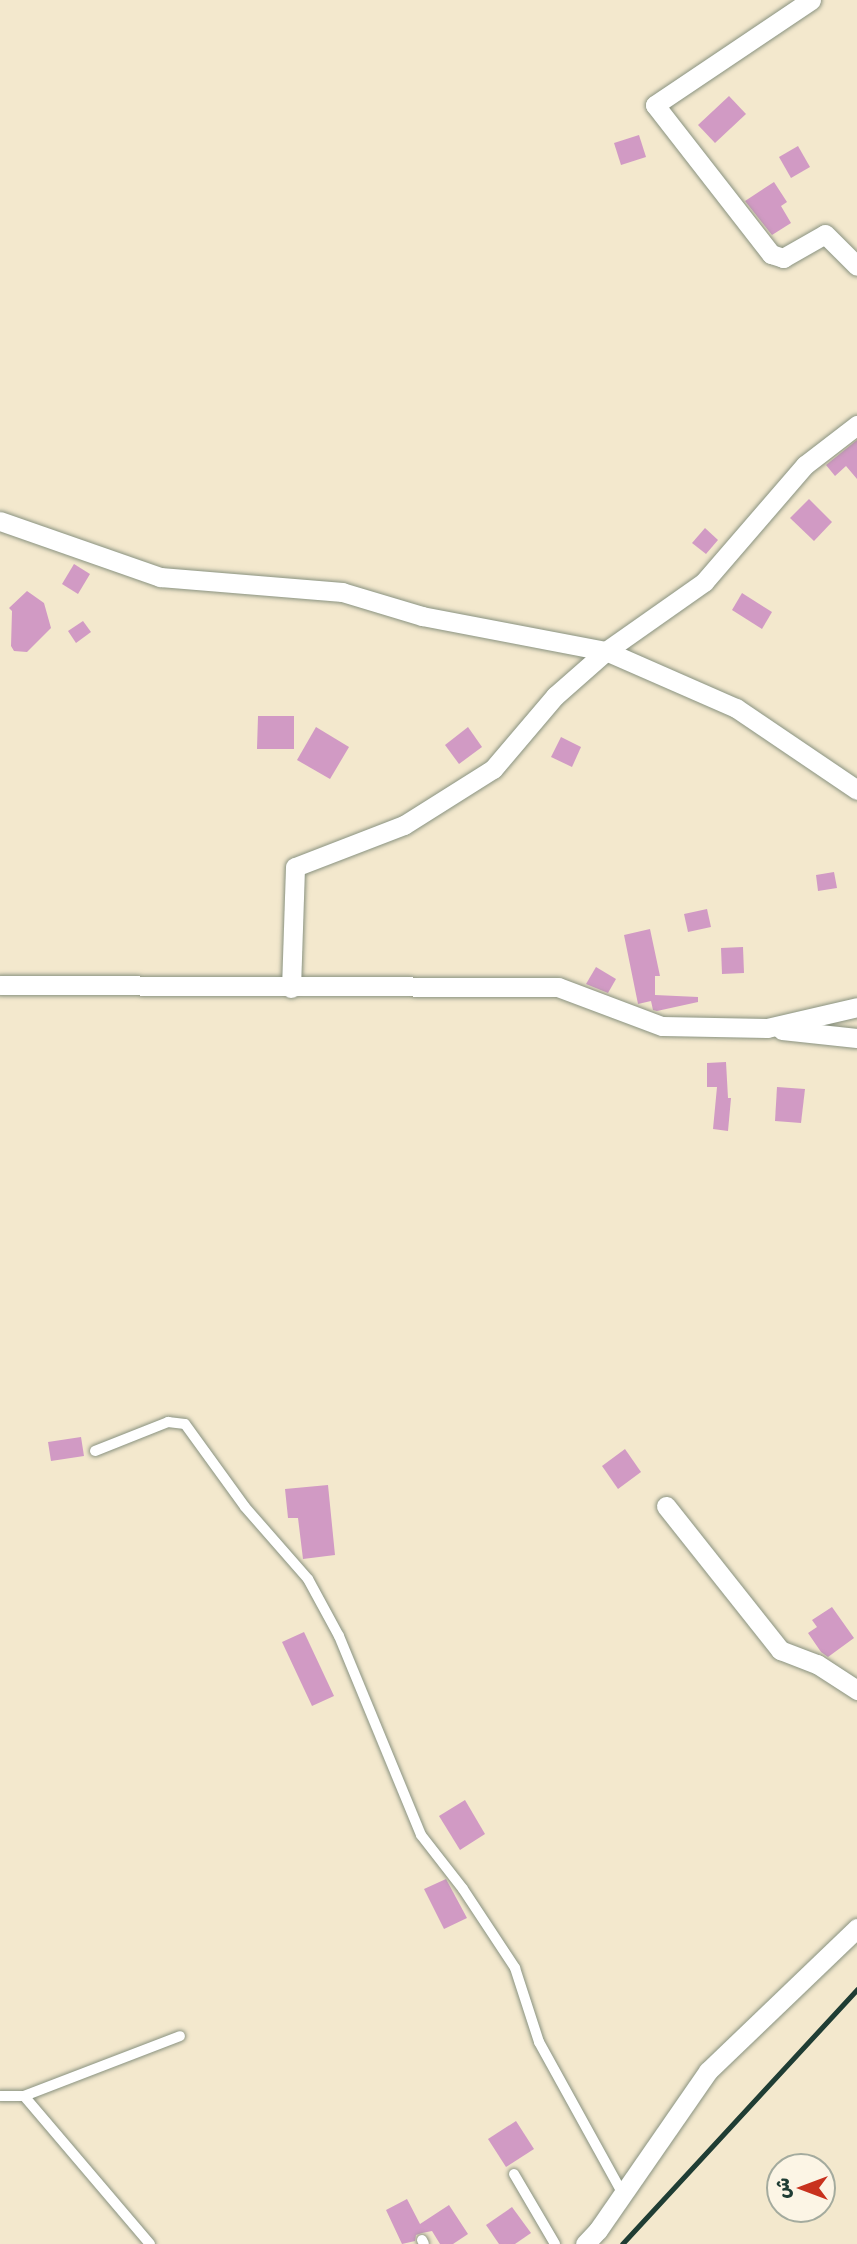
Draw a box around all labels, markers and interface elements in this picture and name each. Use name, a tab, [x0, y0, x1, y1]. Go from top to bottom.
north arrow	[766, 2153, 836, 2223]
text: ش	[770, 2178, 794, 2198]

